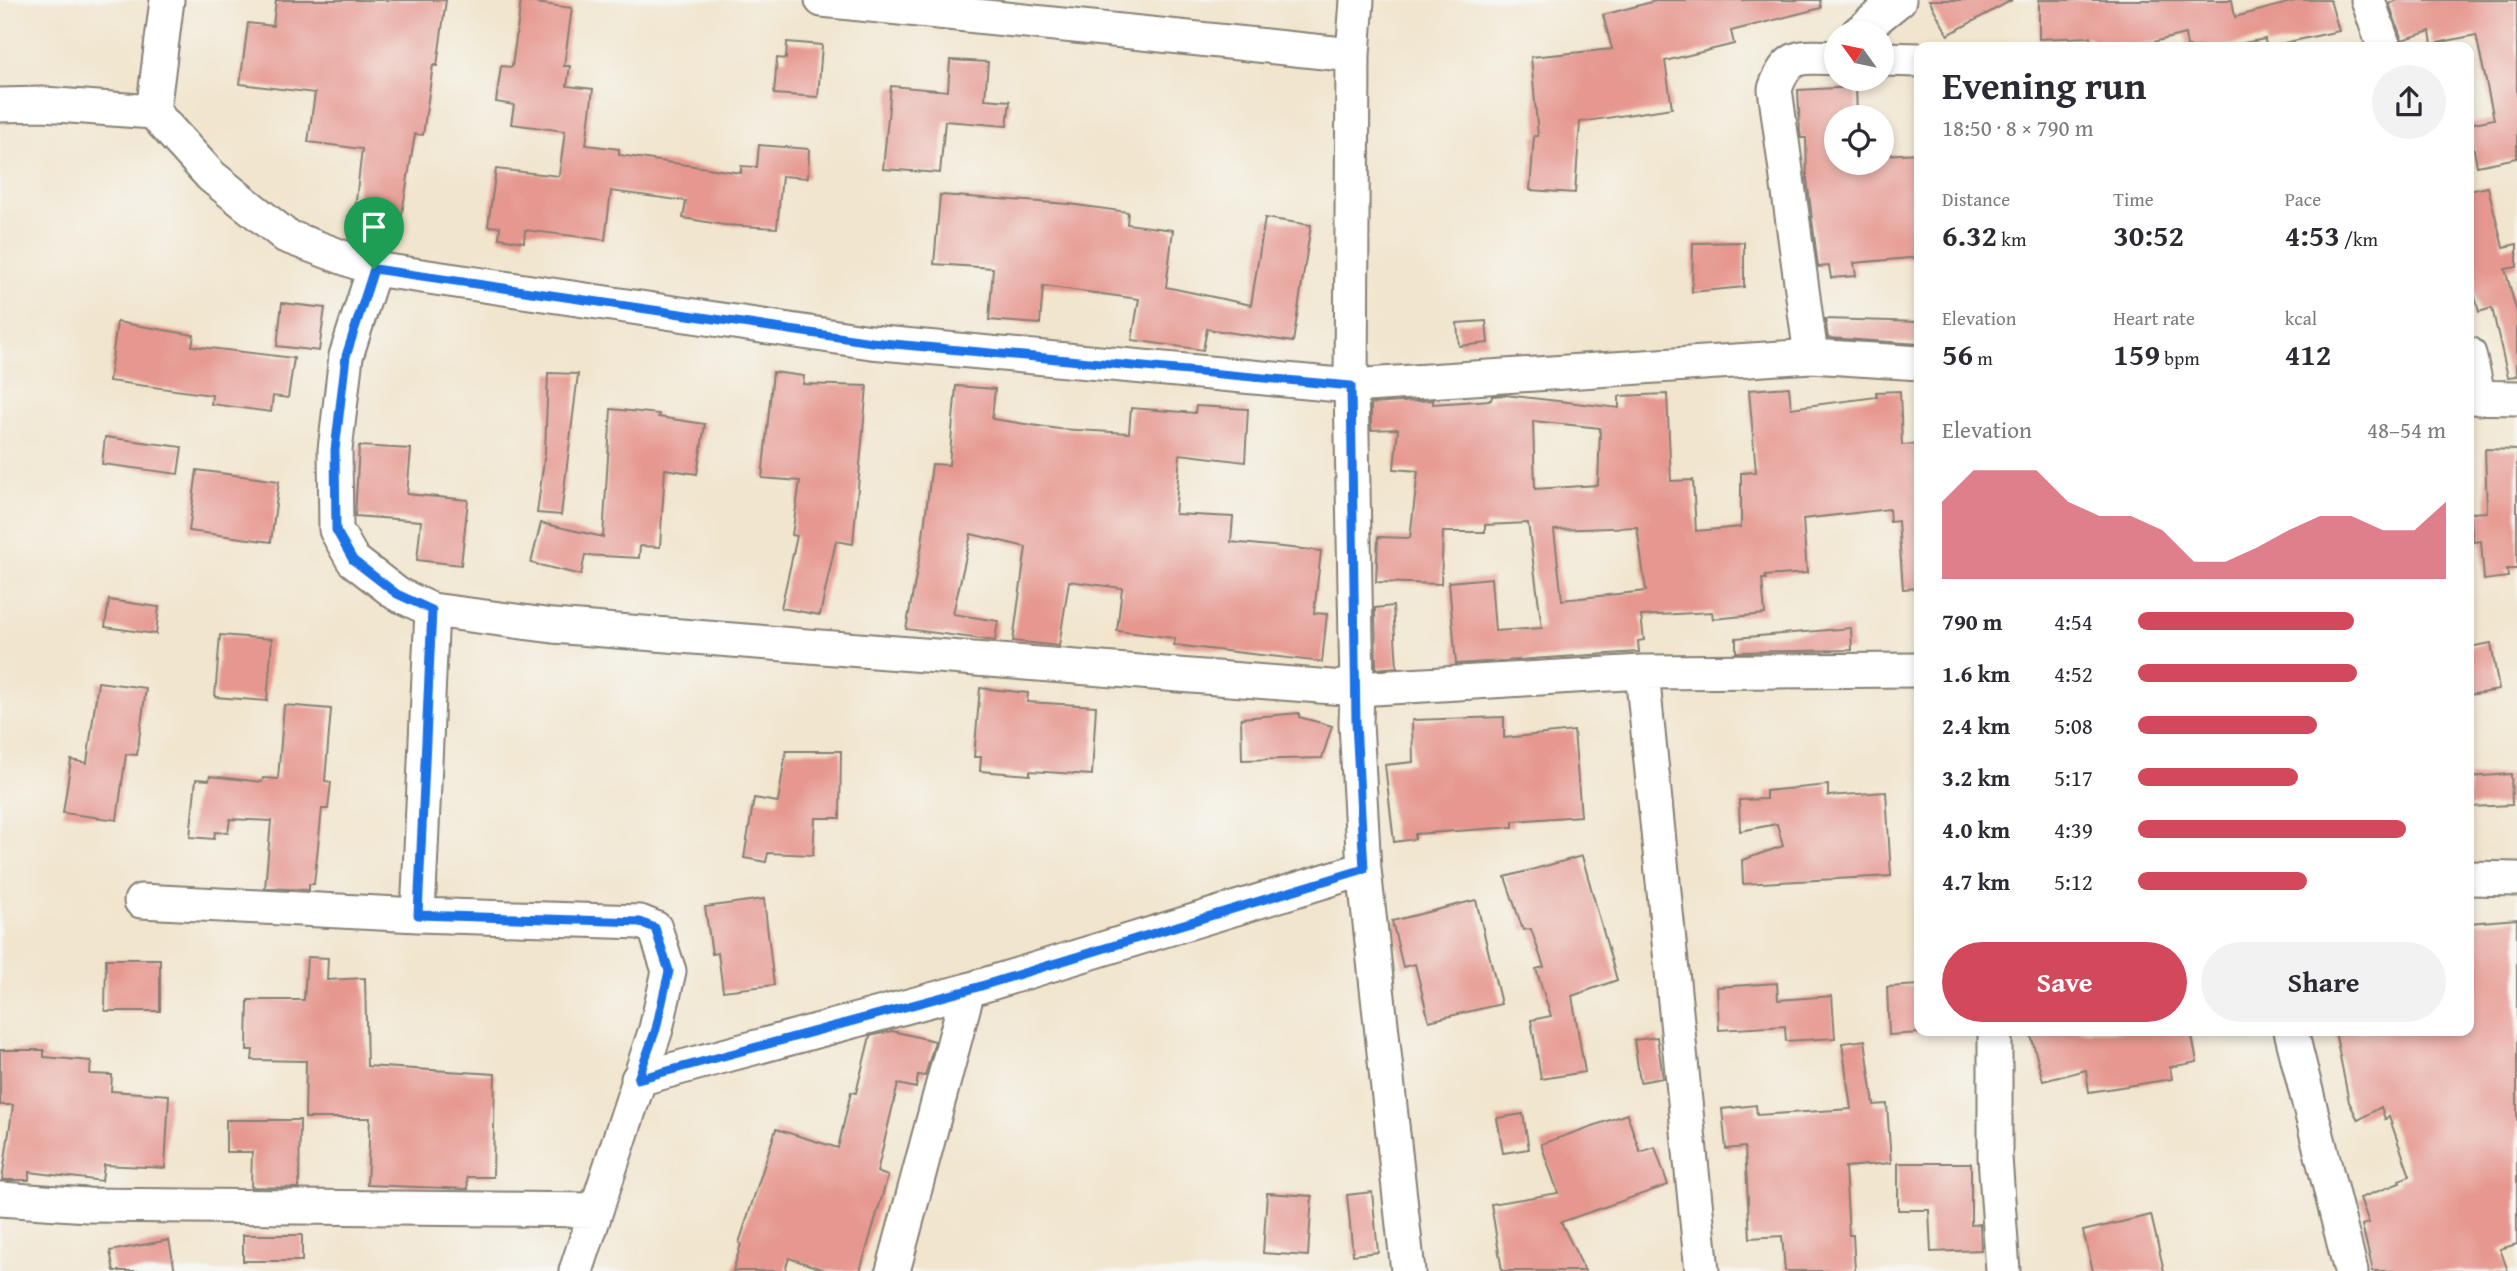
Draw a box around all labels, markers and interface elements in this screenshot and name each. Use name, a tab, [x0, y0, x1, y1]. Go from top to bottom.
north arrow	[1824, 21, 1894, 91]
map controls	[1824, 21, 1894, 175]
text: Evening run	[1942, 57, 2146, 113]
button: share	[2372, 65, 2446, 139]
button: locate	[1824, 105, 1894, 175]
text: 18:50 · 8 × 790 m	[1942, 111, 2094, 144]
text: Distance	[1942, 185, 2010, 213]
text: Time	[2113, 185, 2154, 213]
text: Pace	[2285, 185, 2321, 213]
pin	[344, 197, 404, 269]
icon: arrive	[355, 208, 393, 246]
text: 6.32	[1942, 213, 1997, 257]
text: 30:52	[2113, 213, 2184, 257]
text: 4:53	[2285, 213, 2340, 257]
text: km	[1997, 225, 2026, 253]
text: /km	[2340, 225, 2378, 253]
text: Elevation	[1942, 304, 2016, 332]
text: Heart rate	[2113, 304, 2195, 332]
text: kcal	[2285, 304, 2317, 332]
text: 56	[1942, 332, 1973, 376]
text: 159	[2113, 332, 2160, 376]
text: 412	[2285, 332, 2331, 376]
text: m	[1973, 344, 1993, 372]
text: bpm	[2160, 344, 2200, 372]
text: Elevation	[1942, 413, 2032, 446]
text: 48–54 m	[2367, 413, 2446, 446]
text: 790 m	[1942, 605, 2003, 638]
text: 4:54	[2054, 605, 2093, 638]
text: 1.6 km	[1942, 657, 2010, 690]
text: 4:52	[2054, 657, 2093, 690]
text: 2.4 km	[1942, 709, 2010, 742]
text: 5:08	[2054, 709, 2093, 742]
text: 3.2 km	[1942, 761, 2010, 794]
text: 5:17	[2054, 761, 2093, 794]
text: 4.0 km	[1942, 813, 2010, 846]
text: 4:39	[2054, 813, 2093, 846]
text: 4.7 km	[1942, 865, 2010, 898]
text: 5:12	[2054, 865, 2093, 898]
button: Save	[1942, 942, 2187, 1022]
button: Share	[2201, 942, 2446, 1022]

